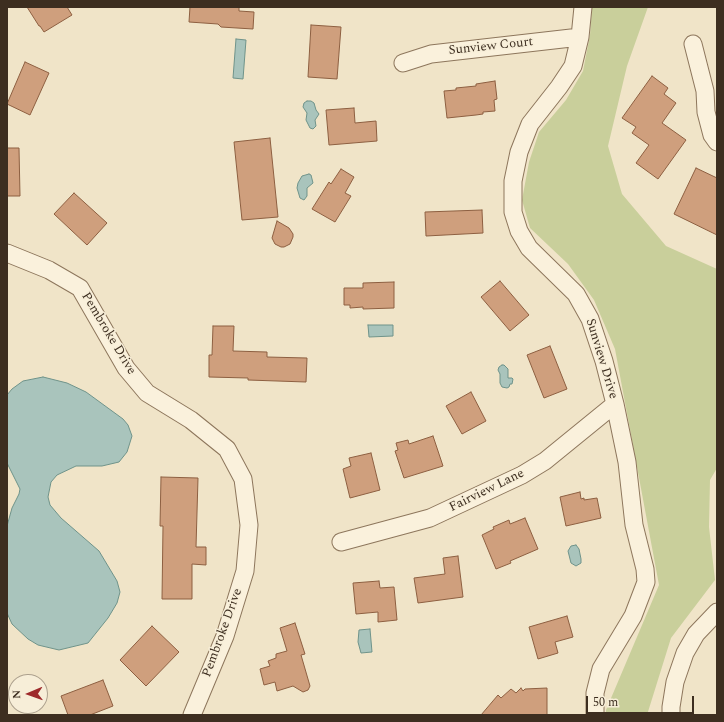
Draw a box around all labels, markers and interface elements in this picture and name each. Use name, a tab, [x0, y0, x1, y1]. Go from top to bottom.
street label: Sunview Court	[448, 35, 534, 59]
street label: Pembroke Drive	[77, 290, 139, 378]
street label: Sunview Drive	[581, 317, 621, 401]
street label: Fairview Lane	[447, 466, 527, 516]
street label: Pembroke Drive	[200, 587, 246, 679]
north arrow	[8, 674, 48, 714]
scale bar	[588, 688, 696, 714]
text: N	[8, 690, 25, 699]
text: 50 m	[593, 693, 618, 712]

